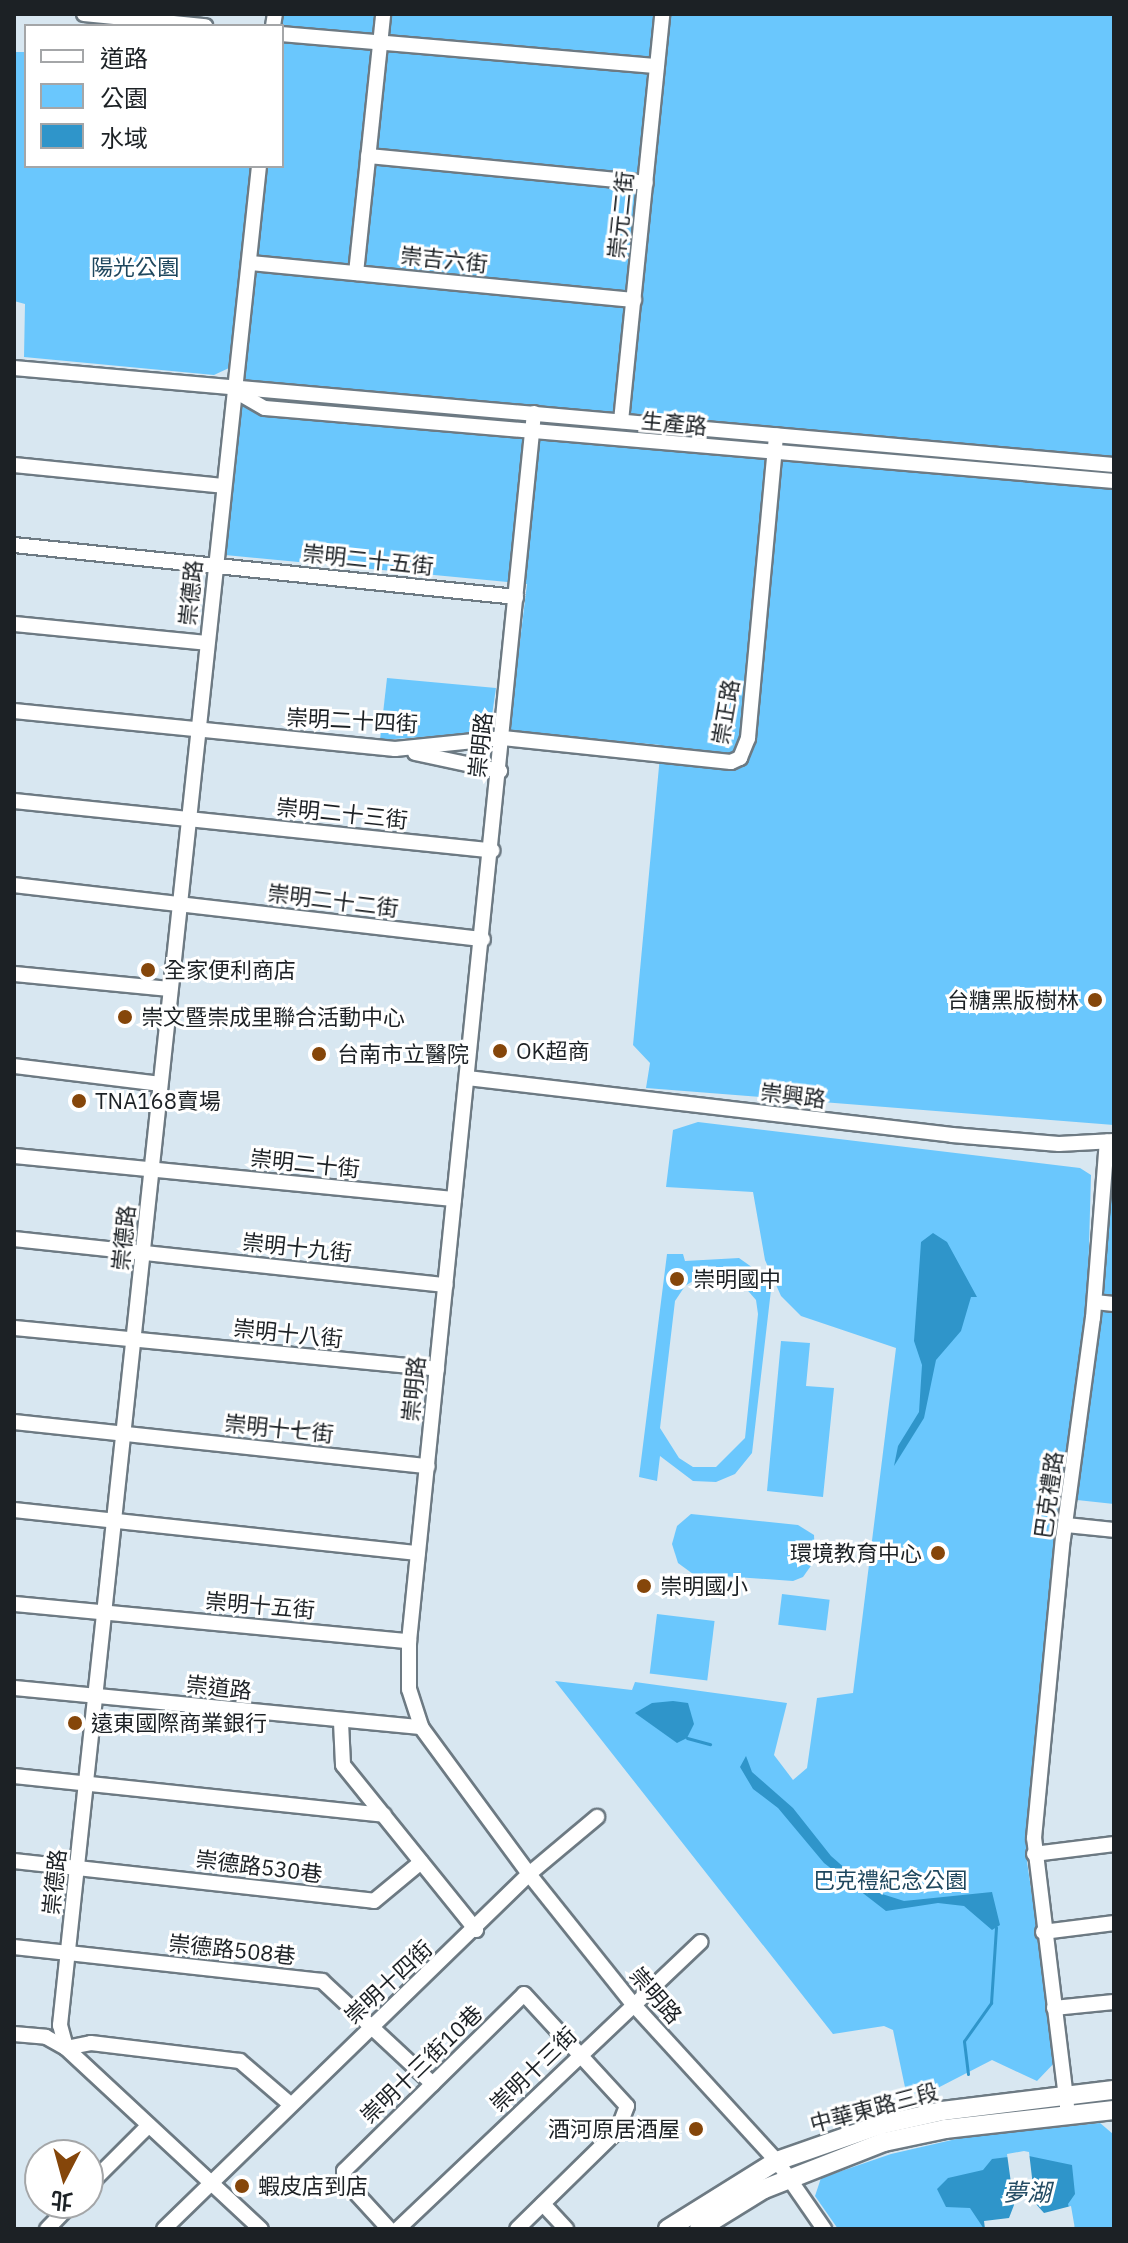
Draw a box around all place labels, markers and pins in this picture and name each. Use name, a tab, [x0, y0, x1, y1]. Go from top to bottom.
place label: 全家便利商店	[164, 957, 296, 983]
marker: 全家便利商店	[139, 961, 157, 979]
place label: 台糖黑版樹林	[947, 987, 1079, 1013]
marker: 台糖黑版樹林	[1086, 991, 1104, 1009]
place label: 崇文暨崇成里聯合活動中心	[141, 1004, 405, 1030]
marker: 崇文暨崇成里聯合活動中心	[116, 1008, 134, 1026]
place label: OK超商	[516, 1038, 590, 1064]
place label: 台南市立醫院	[337, 1041, 469, 1067]
marker: OK超商	[491, 1042, 509, 1060]
marker: 台南市立醫院	[308, 1043, 330, 1065]
place label: TNA168賣場	[95, 1088, 221, 1114]
marker: TNA168賣場	[70, 1092, 88, 1110]
place label: 崇明國中	[693, 1266, 781, 1292]
marker: 崇明國中	[668, 1270, 686, 1288]
place label: 環境教育中心	[790, 1540, 922, 1566]
marker: 環境教育中心	[929, 1544, 947, 1562]
place label: 崇明國小	[660, 1573, 748, 1599]
marker: 崇明國小	[635, 1577, 653, 1595]
place label: 遠東國際商業銀行	[91, 1710, 267, 1736]
marker: 遠東國際商業銀行	[66, 1714, 84, 1732]
place label: 酒河原居酒屋	[548, 2116, 680, 2142]
marker: 酒河原居酒屋	[687, 2120, 705, 2138]
place label: 蝦皮店到店	[258, 2173, 368, 2199]
marker: 蝦皮店到店	[233, 2177, 251, 2195]

